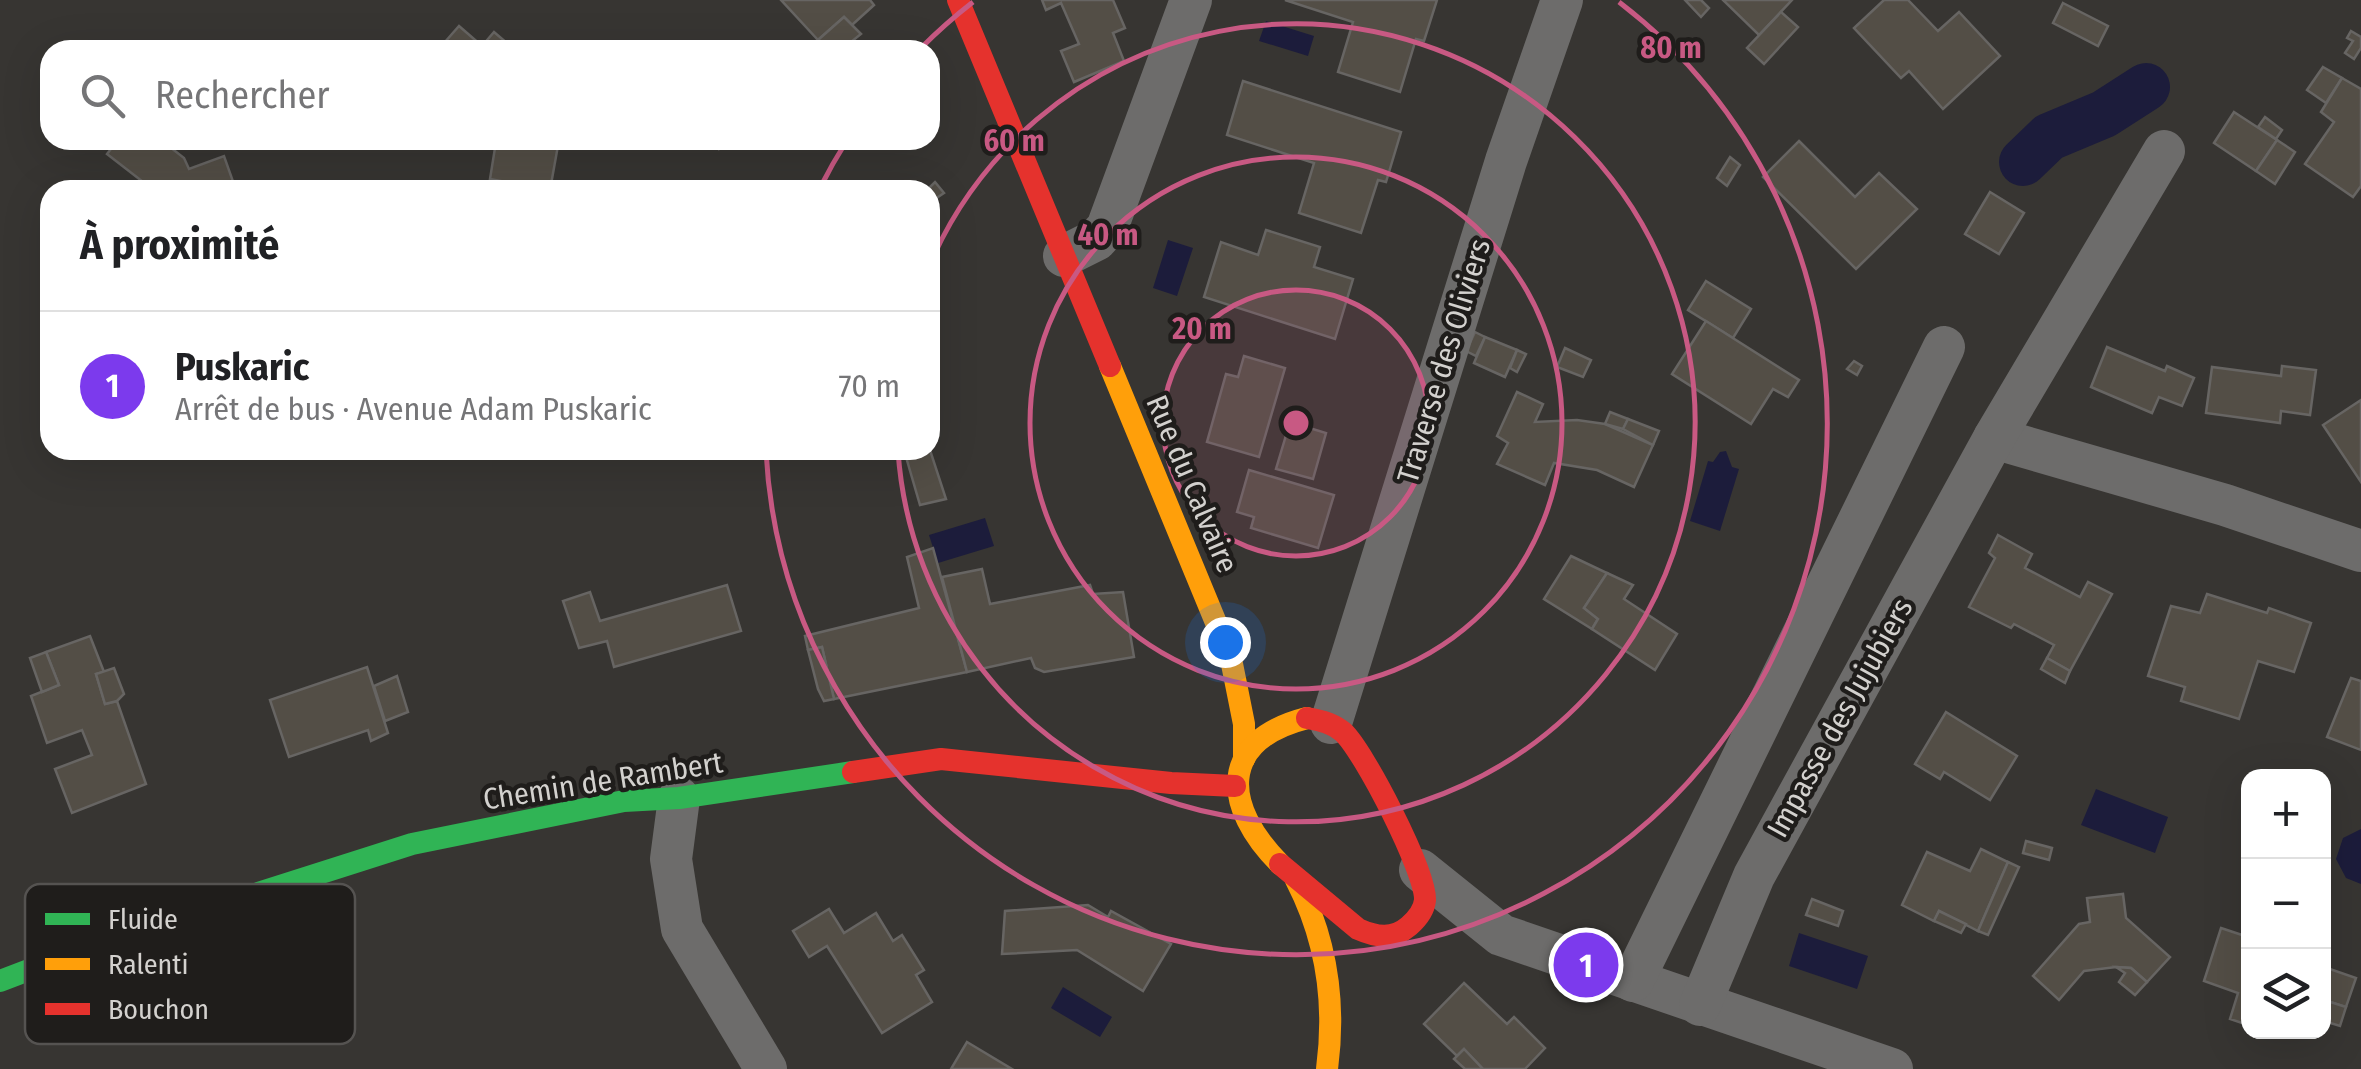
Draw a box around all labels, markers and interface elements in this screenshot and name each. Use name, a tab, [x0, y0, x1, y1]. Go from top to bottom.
text: 80 m	[1640, 30, 1702, 66]
search box	[40, 40, 940, 150]
icon: search	[75, 68, 130, 123]
text: Rechercher	[155, 72, 330, 118]
text: 60 m	[983, 123, 1045, 159]
text: 40 m	[1078, 217, 1138, 253]
text: À proximité	[80, 220, 279, 270]
street label: Traverse des Oliviers	[1390, 235, 1498, 487]
text: 20 m	[1171, 311, 1232, 347]
text: Puskaric	[175, 344, 309, 390]
text: 1	[106, 367, 119, 405]
text: 70 m	[839, 367, 900, 405]
text: Arrêt de bus · Avenue Adam Puskaric	[175, 390, 652, 428]
street label: Rue du Calvaire	[1138, 390, 1246, 578]
centre of rings	[1278, 405, 1314, 441]
street label: Impasse des Jujubiers	[1759, 592, 1921, 844]
your location	[1200, 617, 1251, 668]
street label: Chemin de Rambert	[481, 744, 725, 818]
map controls	[2241, 769, 2331, 1039]
button: +	[2241, 769, 2331, 859]
button: −	[2241, 859, 2331, 949]
legend	[25, 884, 355, 1044]
text: Fluide	[108, 903, 178, 936]
pin: 1	[1554, 928, 1618, 1002]
text: Ralenti	[108, 948, 188, 981]
button: layers	[2241, 949, 2331, 1039]
text: Bouchon	[108, 993, 209, 1026]

